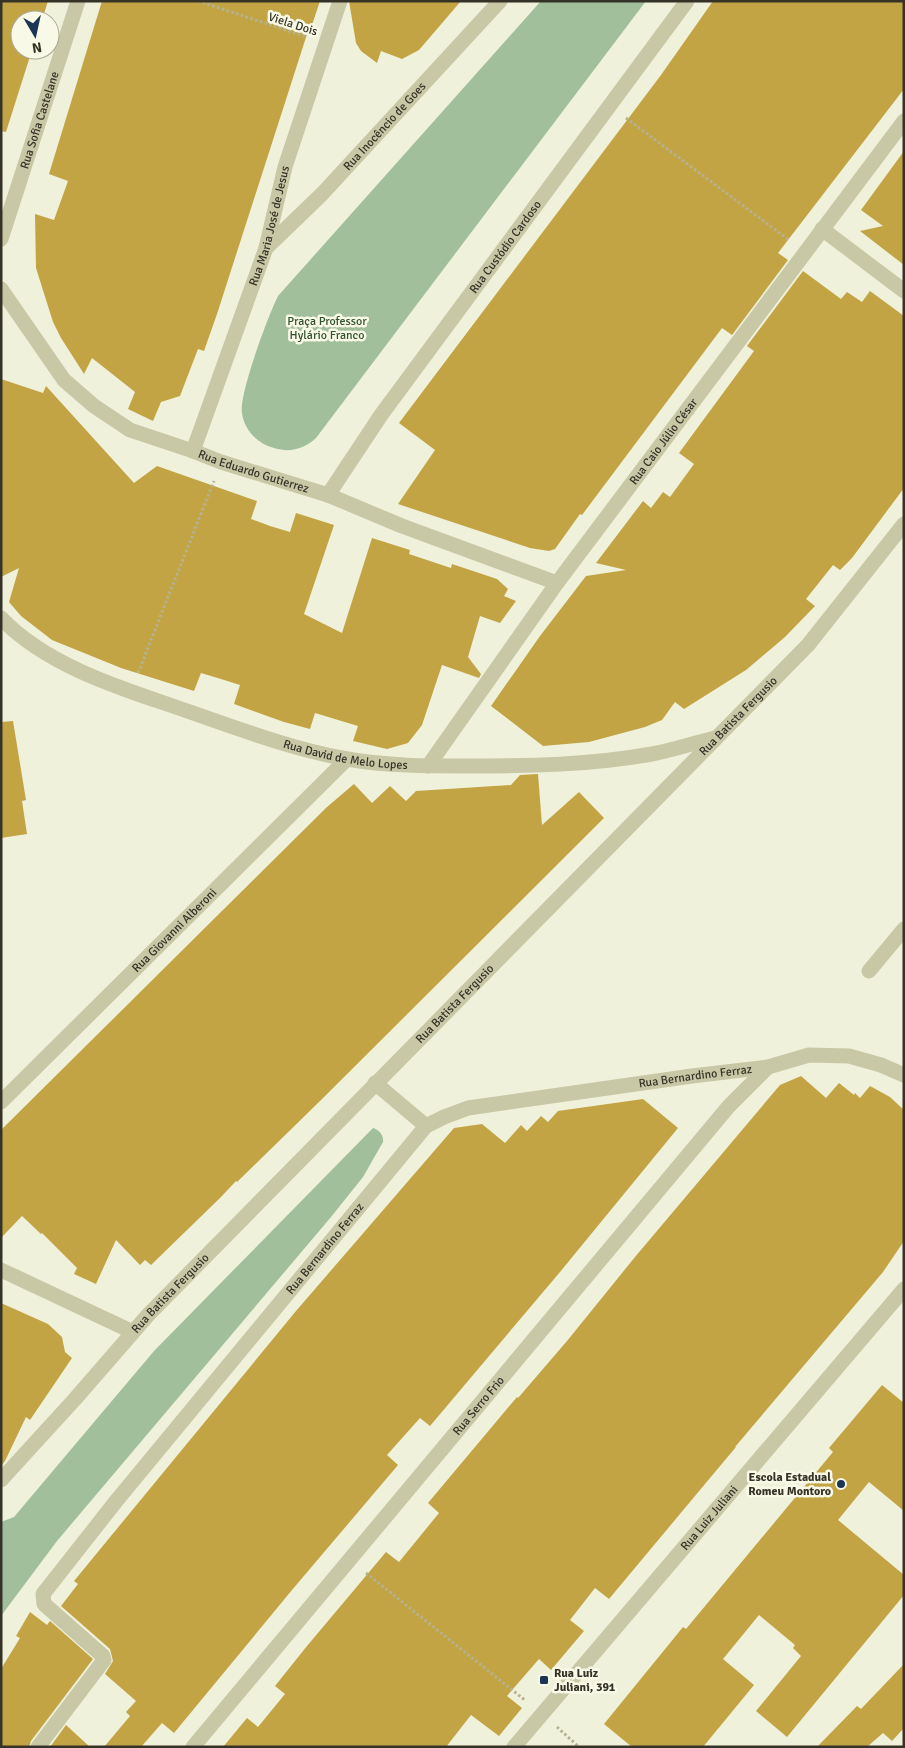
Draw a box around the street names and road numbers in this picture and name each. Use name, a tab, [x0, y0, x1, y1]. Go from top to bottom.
street label: Viela Dois	[266, 9, 319, 39]
street label: Rua Sofia Castelane	[17, 70, 63, 171]
street label: Rua Inocêncio de Goes	[340, 79, 429, 174]
street label: Rua Maria José de Jesus	[246, 164, 293, 288]
street label: Rua Custódio Cardoso	[466, 198, 545, 297]
street label: Rua Caio Júlio César	[626, 395, 701, 488]
street label: Rua Eduardo Gutierrez	[196, 447, 311, 497]
street label: Rua Batista Fergusio	[696, 673, 781, 759]
street label: Rua David de Melo Lopes	[281, 737, 408, 773]
street label: Rua Giovanni Alberoni	[129, 885, 220, 976]
street label: Rua Batista Fergusio	[413, 961, 497, 1047]
street label: Rua Bernardino Ferraz	[638, 1062, 753, 1092]
street label: Rua Bernardino Ferraz	[283, 1200, 367, 1297]
street label: Rua Batista Fergusio	[129, 1251, 212, 1337]
street label: Rua Serro Frio	[450, 1373, 508, 1439]
street label: Rua Luiz Juliani	[678, 1483, 741, 1554]

